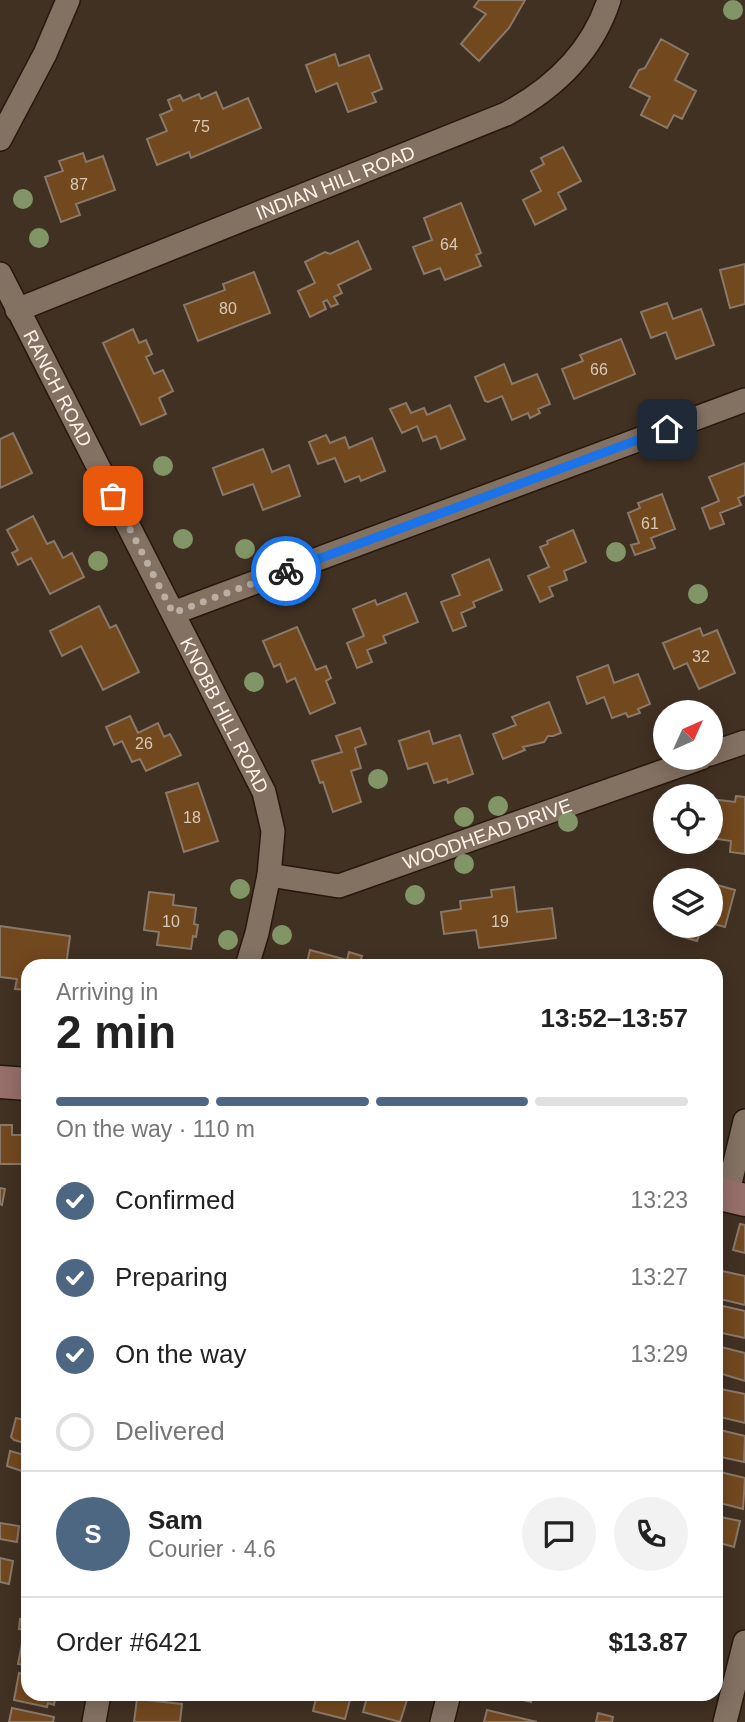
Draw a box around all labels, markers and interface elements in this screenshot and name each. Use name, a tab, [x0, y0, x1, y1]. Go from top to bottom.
house number: 75	[192, 118, 210, 135]
street label: INDIAN HILL ROAD	[253, 141, 418, 224]
house number: 87	[70, 176, 88, 193]
house number: 64	[440, 236, 458, 253]
house number: 80	[219, 300, 237, 317]
street label: RANCH ROAD	[20, 326, 97, 450]
house number: 66	[590, 361, 608, 378]
pin	[637, 399, 697, 459]
icon: home	[648, 410, 686, 448]
pin	[83, 466, 143, 526]
icon: bag	[94, 477, 132, 515]
house number: 61	[641, 515, 659, 532]
courier	[251, 536, 321, 606]
icon: bike	[267, 552, 305, 590]
street label: KNOBB HILL ROAD	[176, 634, 273, 796]
house number: 32	[692, 648, 710, 665]
north arrow	[653, 700, 723, 770]
map controls	[653, 700, 723, 938]
house number: 26	[135, 735, 153, 752]
button: locate	[653, 784, 723, 854]
street label: WOODHEAD DRIVE	[400, 794, 574, 873]
house number: 18	[183, 809, 201, 826]
button: layers	[653, 868, 723, 938]
house number: 10	[162, 913, 180, 930]
house number: 19	[491, 913, 509, 930]
text: Arriving in	[56, 979, 158, 1005]
text: 13:52–13:57	[541, 1003, 688, 1033]
text: 2 min	[56, 1006, 176, 1058]
text: On the way · 110 m	[56, 1116, 255, 1142]
icon: check	[56, 1182, 94, 1220]
text: Confirmed	[115, 1185, 235, 1215]
text: 13:23	[630, 1187, 688, 1213]
icon: check	[56, 1259, 94, 1297]
text: Preparing	[115, 1262, 228, 1292]
text: 13:27	[630, 1264, 688, 1290]
icon: check	[56, 1336, 94, 1374]
text: On the way	[115, 1339, 247, 1369]
text: 13:29	[630, 1341, 688, 1367]
text: Delivered	[115, 1416, 225, 1446]
button: chat	[522, 1497, 596, 1571]
button: phone	[614, 1497, 688, 1571]
text: Sam	[148, 1505, 203, 1535]
text: S	[84, 1519, 102, 1549]
text: Courier · 4.6	[148, 1536, 276, 1562]
text: Order #6421	[56, 1627, 202, 1657]
text: $13.87	[608, 1627, 688, 1657]

